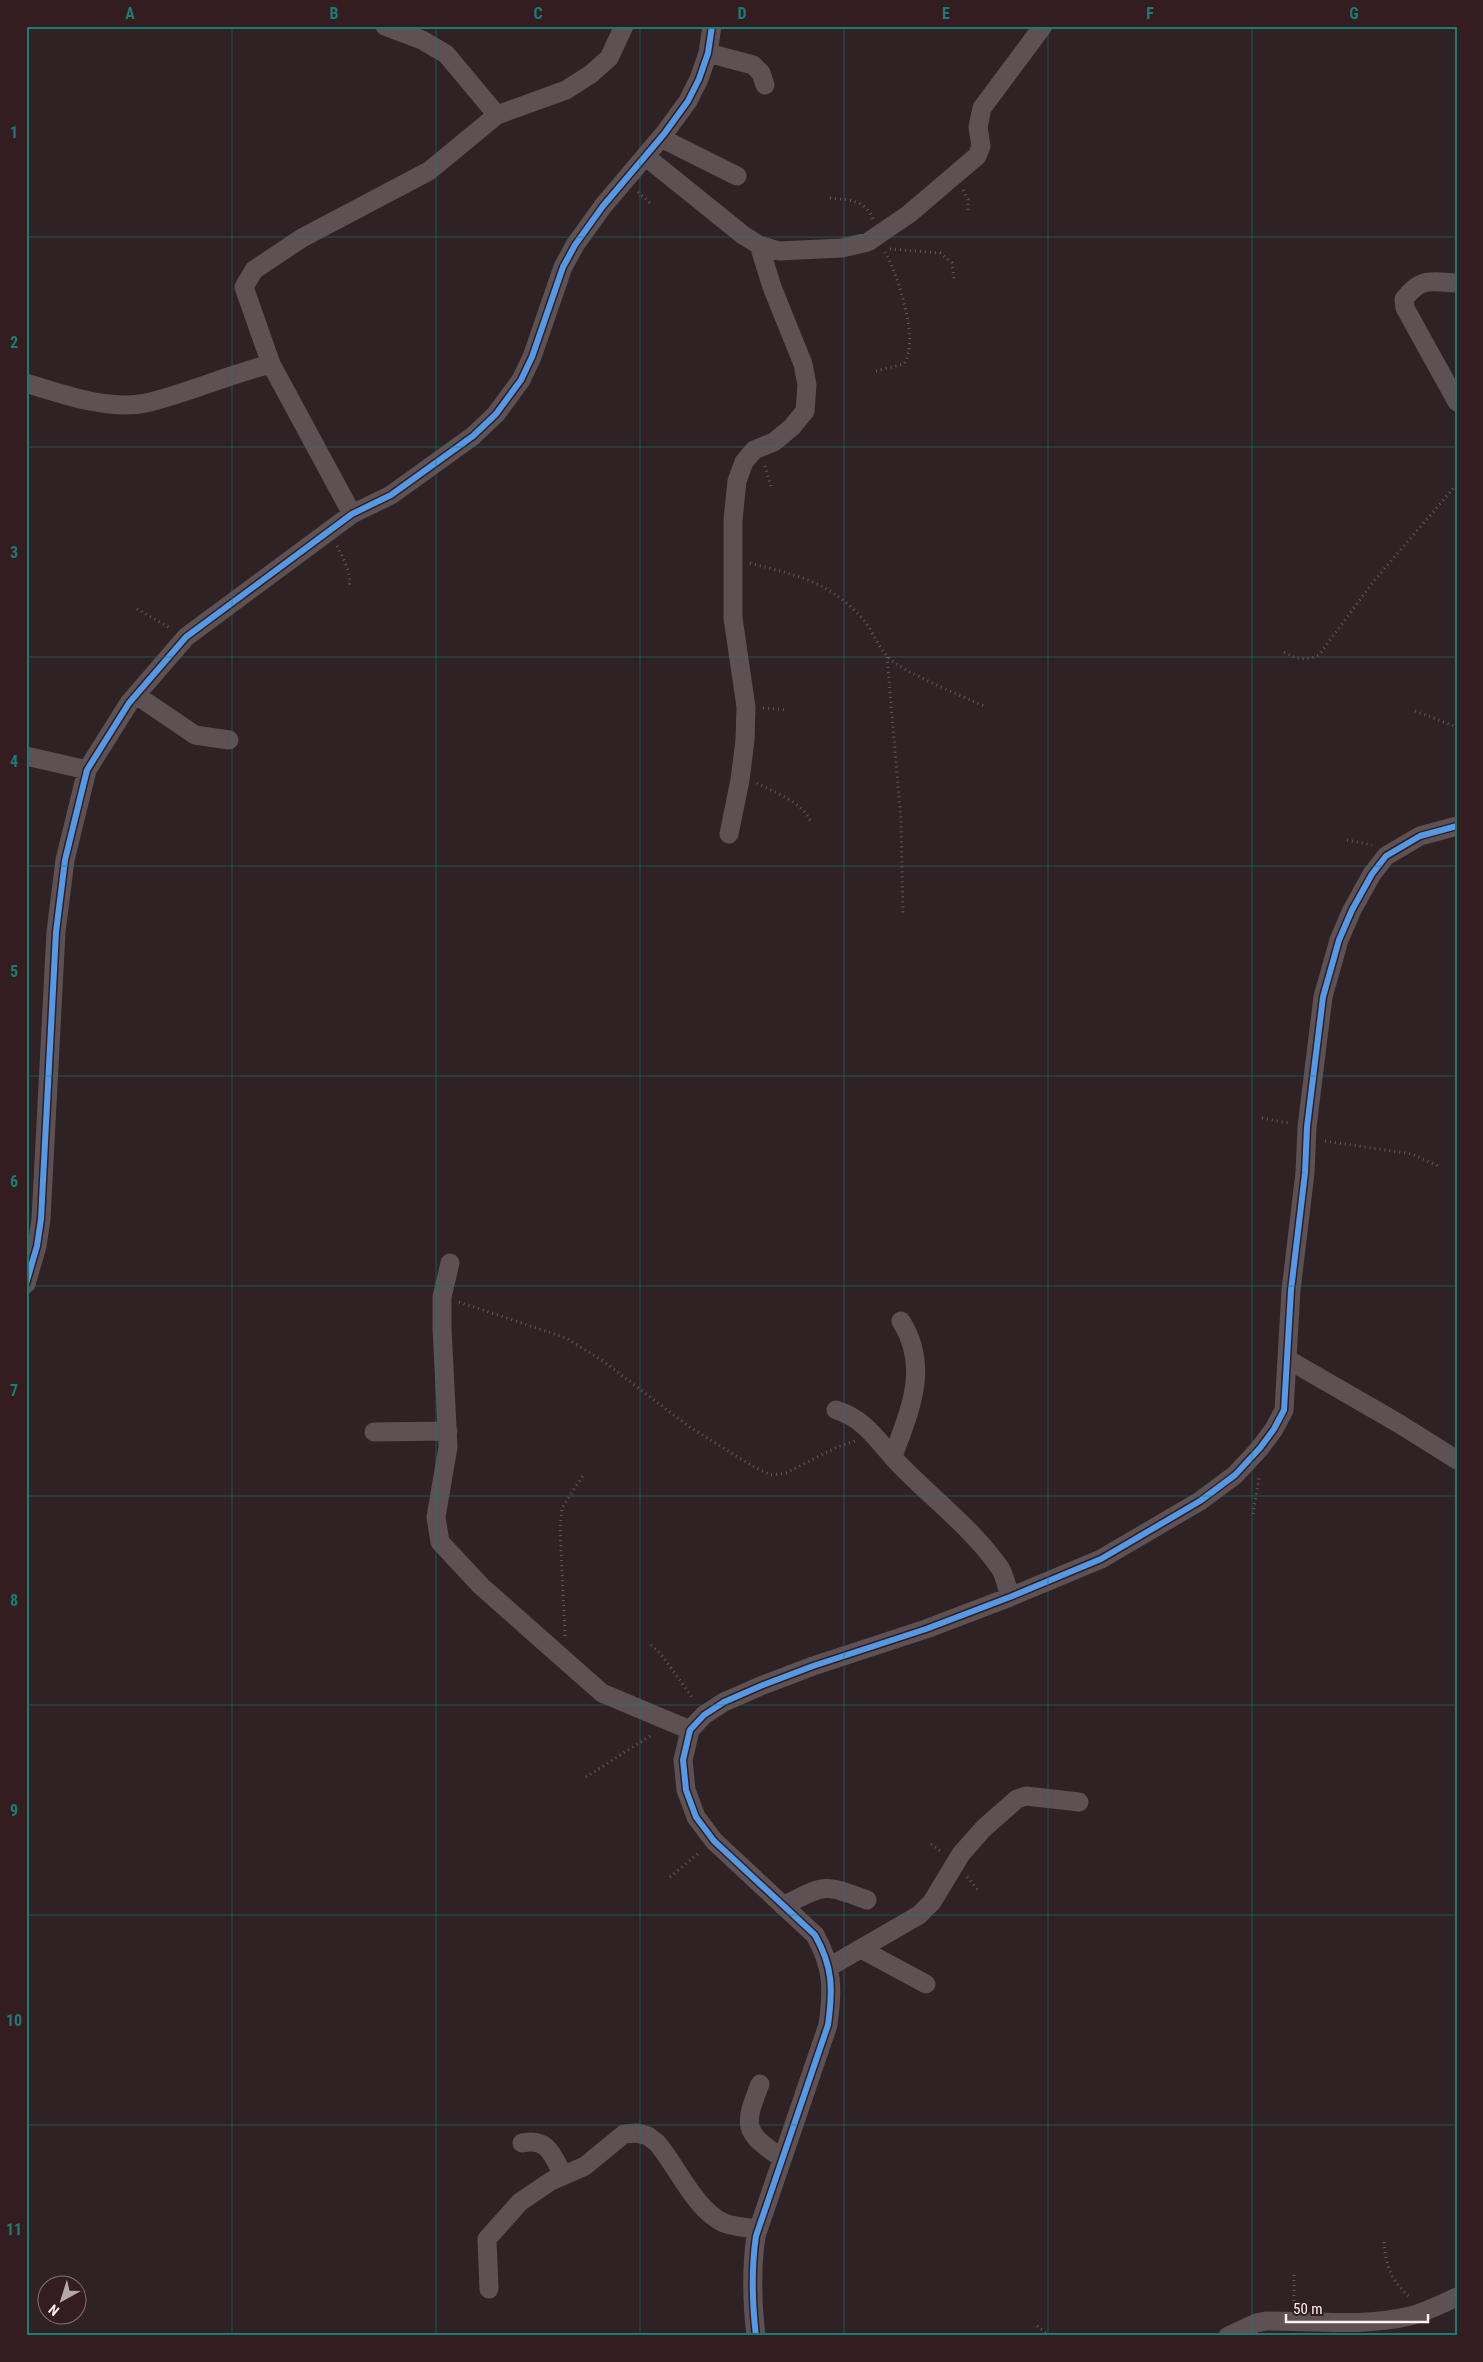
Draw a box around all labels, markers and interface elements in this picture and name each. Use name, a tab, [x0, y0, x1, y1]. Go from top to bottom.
text: A	[125, 4, 135, 23]
text: B	[330, 4, 339, 23]
text: C	[533, 4, 543, 23]
text: D	[737, 4, 747, 23]
text: E	[942, 4, 950, 23]
text: F	[1146, 4, 1154, 23]
text: G	[1349, 4, 1359, 23]
text: 1	[10, 123, 18, 142]
text: 2	[10, 333, 18, 352]
text: 3	[10, 543, 18, 562]
text: 4	[10, 752, 18, 771]
text: 5	[10, 962, 18, 981]
text: 6	[10, 1172, 18, 1191]
text: 7	[10, 1381, 18, 1400]
text: 8	[10, 1591, 18, 1610]
text: 9	[10, 1801, 18, 1820]
text: 10	[6, 2011, 22, 2030]
text: 11	[6, 2220, 22, 2239]
north arrow	[38, 2274, 88, 2324]
scale bar	[1286, 2292, 1428, 2324]
text: 50 m	[1293, 2300, 1323, 2318]
text: N	[45, 2301, 62, 2319]

